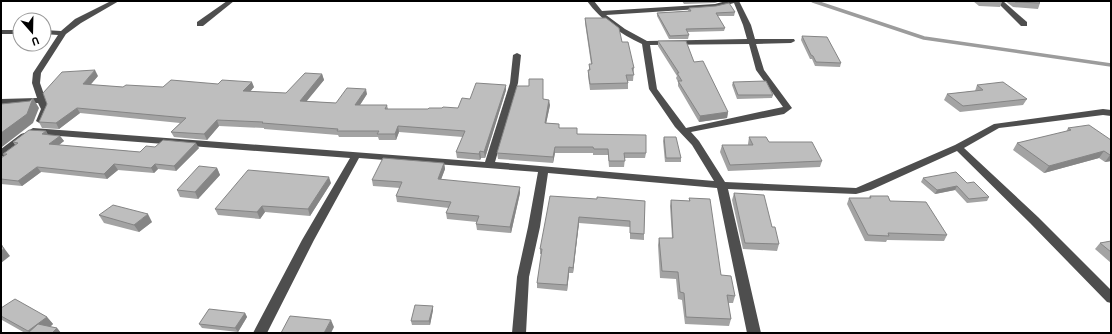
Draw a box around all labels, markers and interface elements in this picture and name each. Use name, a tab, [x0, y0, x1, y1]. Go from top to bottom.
north arrow	[12, 12, 52, 52]
text: U	[29, 33, 42, 50]

